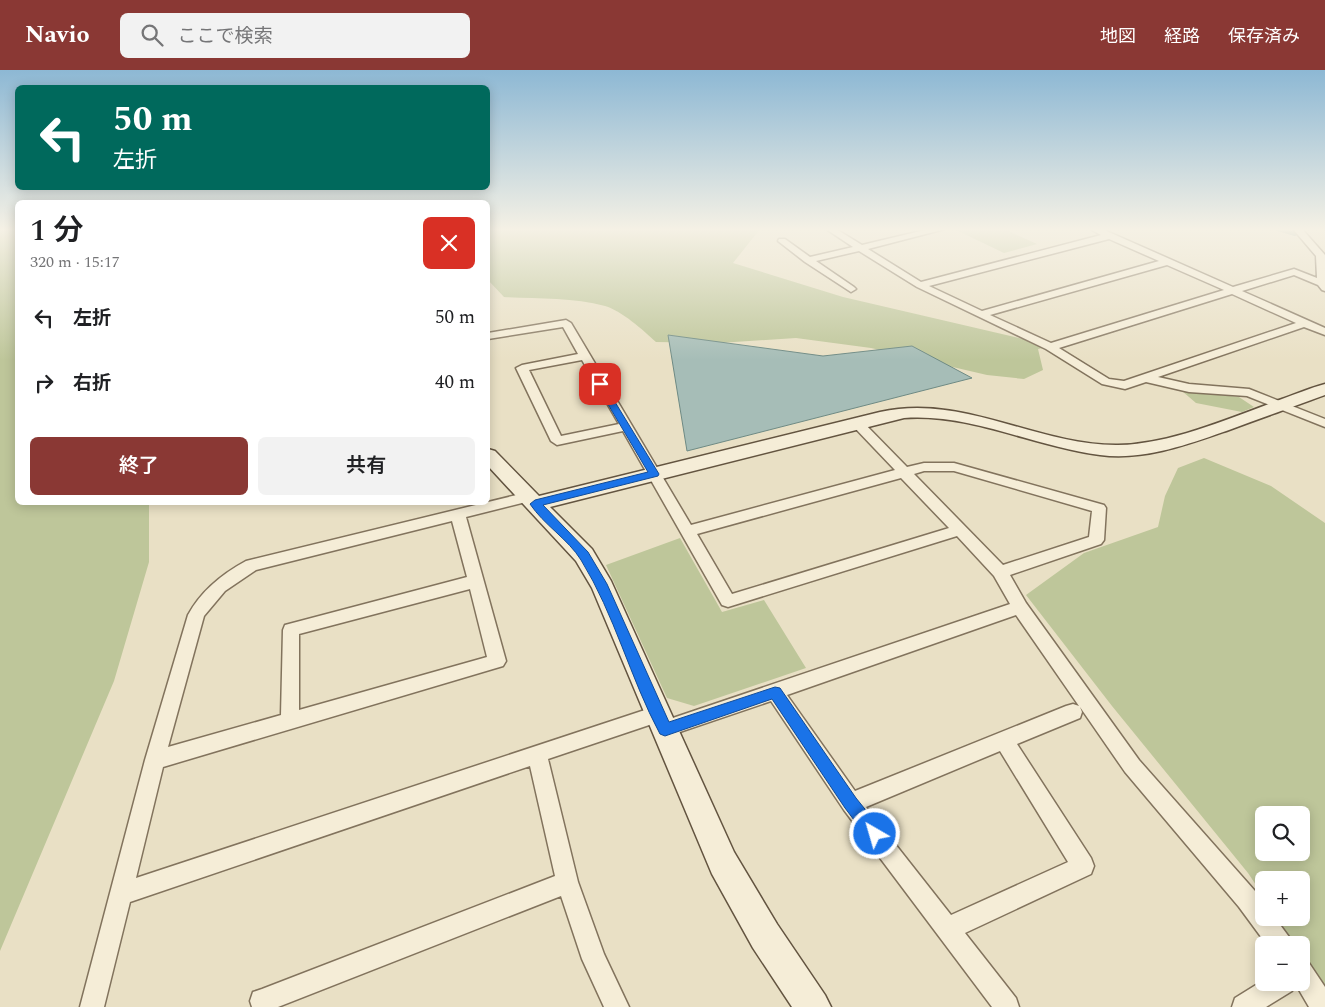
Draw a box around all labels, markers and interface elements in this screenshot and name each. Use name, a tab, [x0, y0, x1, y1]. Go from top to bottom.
search box	[120, 13, 470, 58]
text: Navio	[25, 17, 90, 53]
icon: search	[138, 21, 166, 49]
text: ここで検索	[178, 22, 273, 51]
text: 地図	[1100, 23, 1136, 50]
text: 経路	[1164, 23, 1200, 50]
text: 保存済み	[1228, 23, 1300, 50]
text: 50 m	[113, 93, 193, 146]
icon: left	[30, 105, 95, 170]
text: 左折	[113, 144, 157, 177]
text: 1 分	[30, 208, 84, 254]
button: close	[423, 217, 475, 269]
text: 320 m · 15:17	[30, 250, 120, 274]
text: 50 m	[435, 303, 475, 332]
icon: left	[30, 304, 58, 332]
text: 左折	[73, 304, 111, 333]
pin	[579, 363, 621, 405]
text: 40 m	[435, 368, 475, 397]
icon: right	[30, 369, 58, 397]
text: 右折	[73, 369, 111, 398]
icon: arrive	[586, 370, 614, 398]
button: 終了	[30, 437, 248, 495]
button: 共有	[258, 437, 475, 495]
map controls	[1255, 806, 1310, 991]
button: search	[1255, 806, 1310, 861]
position arrow	[848, 807, 900, 859]
button: +	[1255, 871, 1310, 926]
button: −	[1255, 936, 1310, 991]

